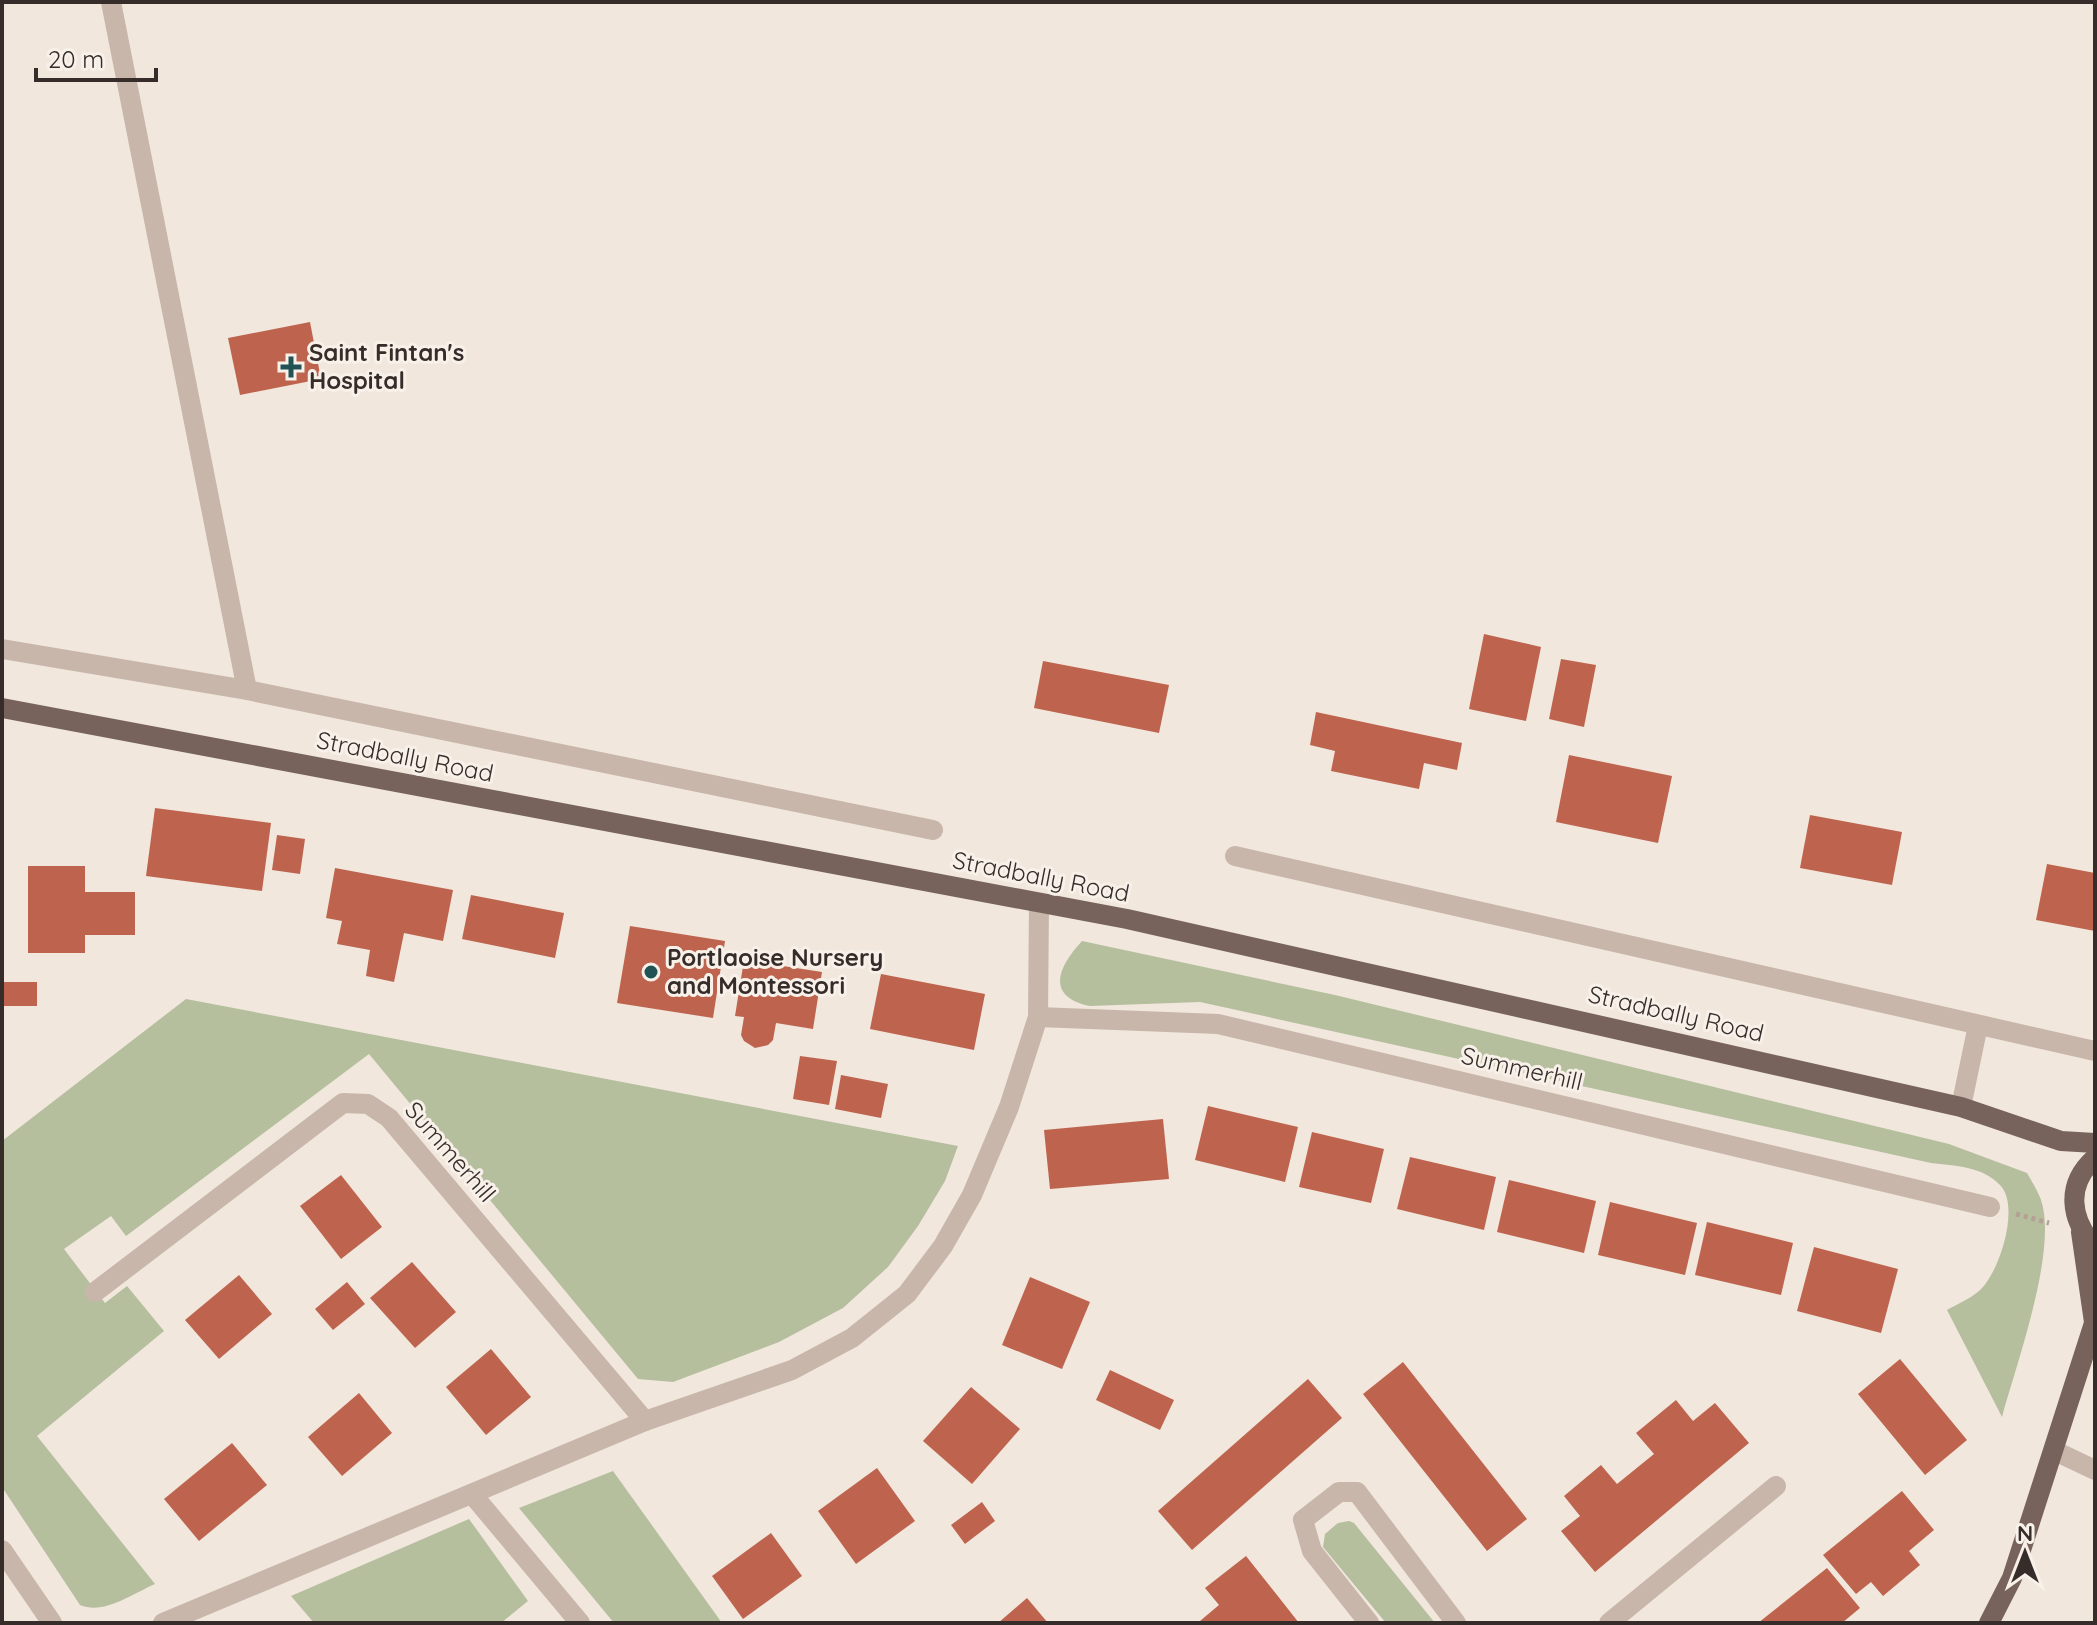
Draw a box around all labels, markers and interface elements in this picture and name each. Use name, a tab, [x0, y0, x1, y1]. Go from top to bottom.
scale bar	[36, 32, 156, 82]
text: 20 m	[48, 44, 104, 74]
place label: Saint Fintan's Hospital	[309, 337, 464, 395]
marker: Saint Fintan's Hospital	[280, 356, 302, 378]
street label: Stradbally Road	[314, 724, 496, 788]
street label: Stradbally Road	[950, 844, 1132, 908]
place label: Portlaoise Nursery and Montessori	[667, 942, 883, 1000]
marker: Portlaoise Nursery and Montessori	[642, 963, 660, 981]
street label: Stradbally Road	[1586, 978, 1767, 1048]
street label: Summerhill	[1459, 1040, 1586, 1097]
street label: Summerhill	[399, 1095, 503, 1208]
north arrow	[1985, 1513, 2065, 1593]
text: N	[2017, 1519, 2033, 1547]

